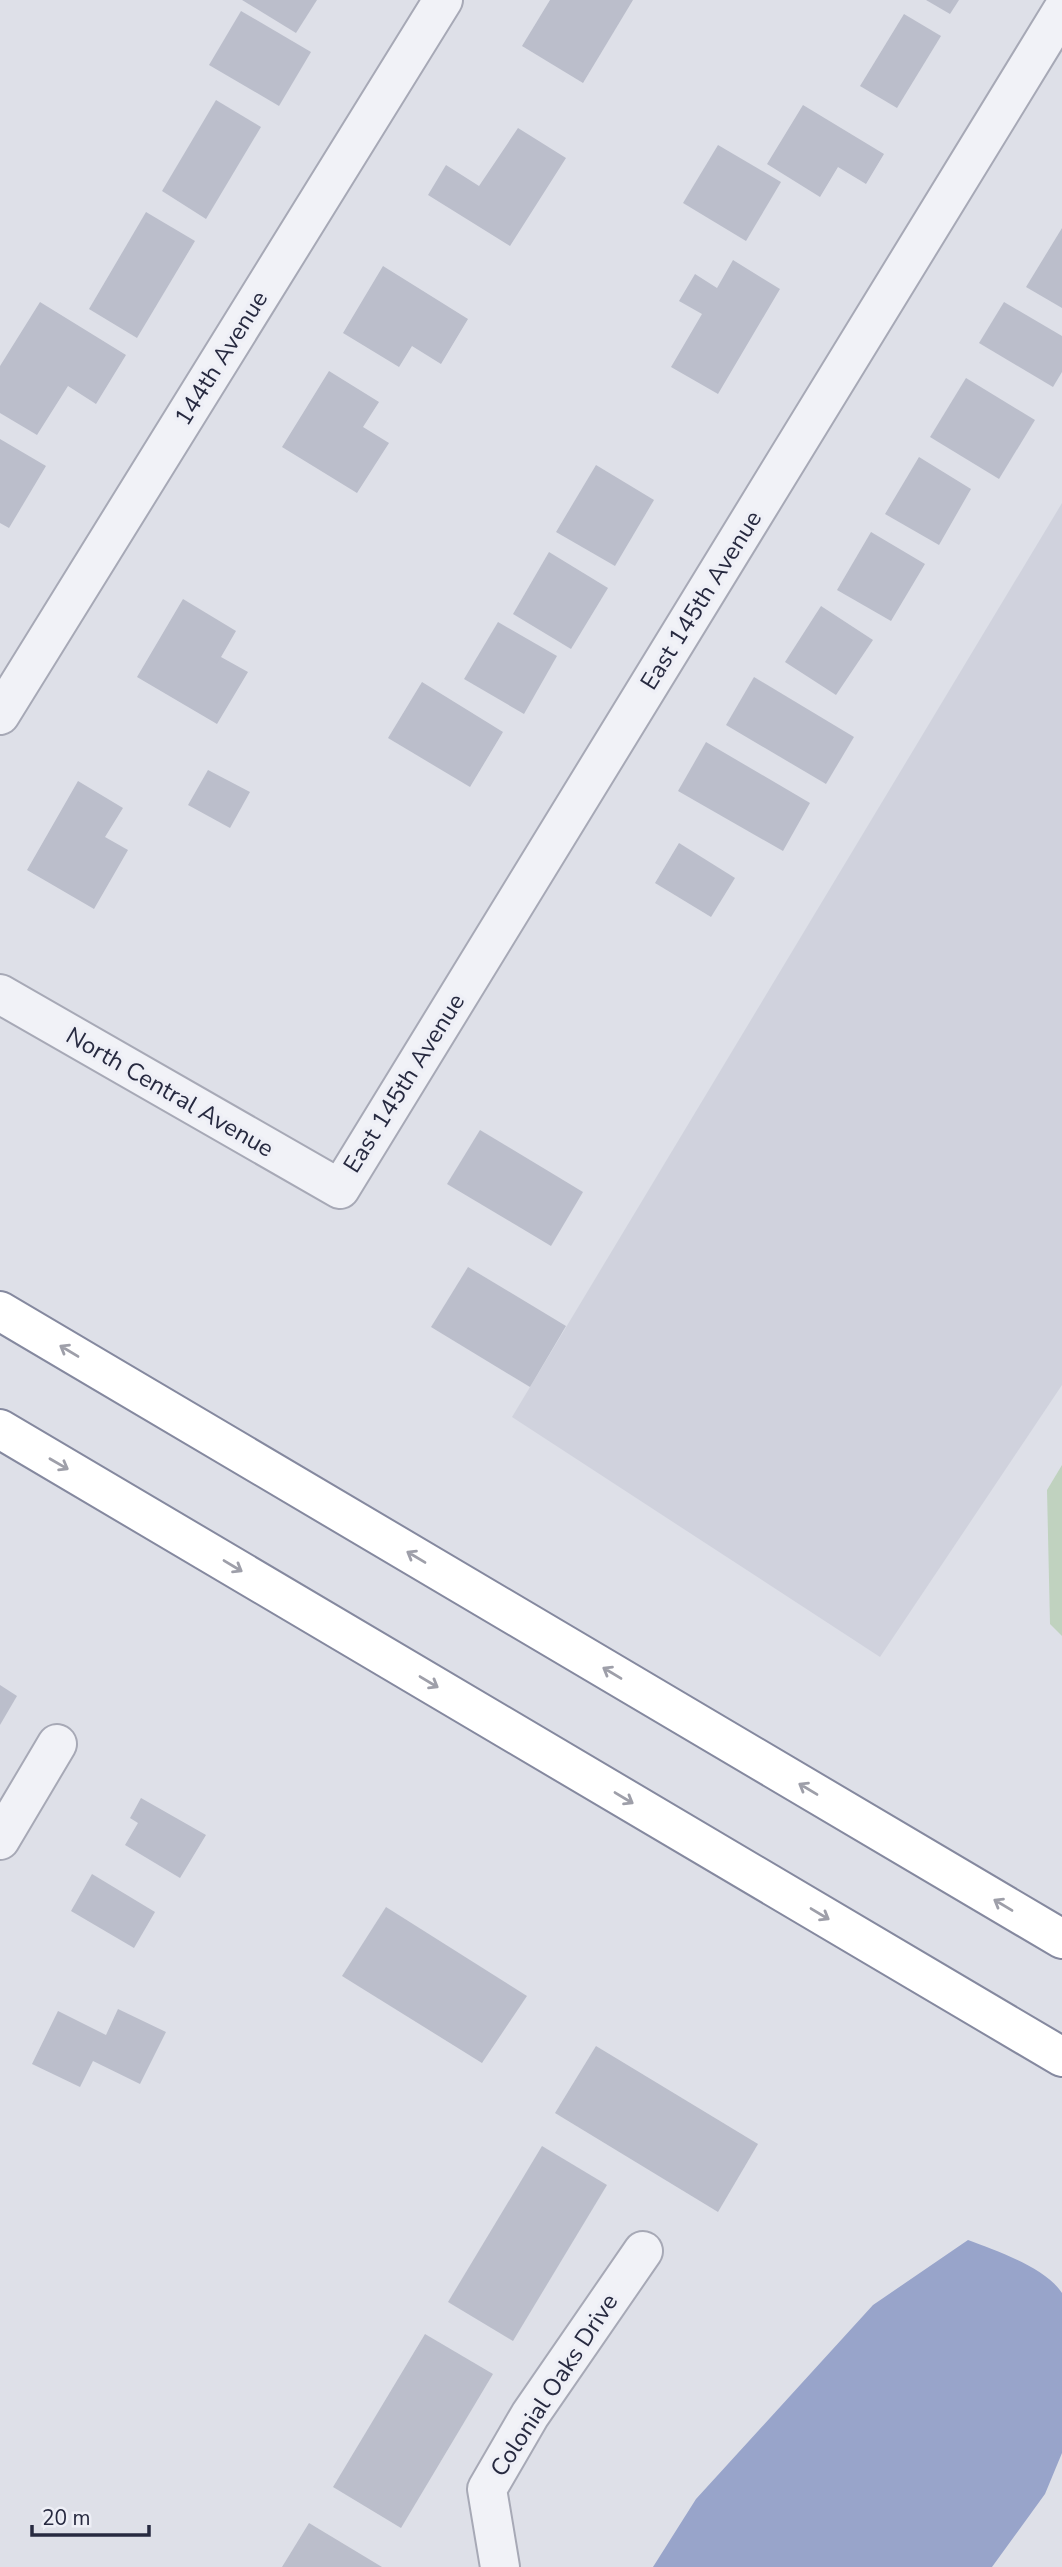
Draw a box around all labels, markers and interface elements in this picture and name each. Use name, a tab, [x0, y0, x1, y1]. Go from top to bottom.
street label: 144th Avenue	[167, 285, 275, 431]
street label: East 145th Avenue	[633, 504, 769, 696]
street label: East 145th Avenue	[336, 987, 472, 1179]
street label: North Central Avenue	[60, 1019, 280, 1165]
one-way arrow	[59, 1344, 79, 1358]
one-way arrow	[48, 1457, 68, 1471]
one-way arrow	[406, 1550, 427, 1563]
one-way arrow	[222, 1559, 242, 1573]
one-way arrow	[602, 1666, 622, 1680]
one-way arrow	[418, 1675, 438, 1689]
one-way arrow	[798, 1782, 818, 1796]
one-way arrow	[614, 1791, 634, 1805]
one-way arrow	[994, 1897, 1014, 1911]
one-way arrow	[810, 1907, 830, 1921]
street label: Colonial Oaks Drive	[483, 2288, 625, 2482]
scale bar	[32, 2494, 149, 2538]
text: 20 m	[42, 2504, 91, 2532]

